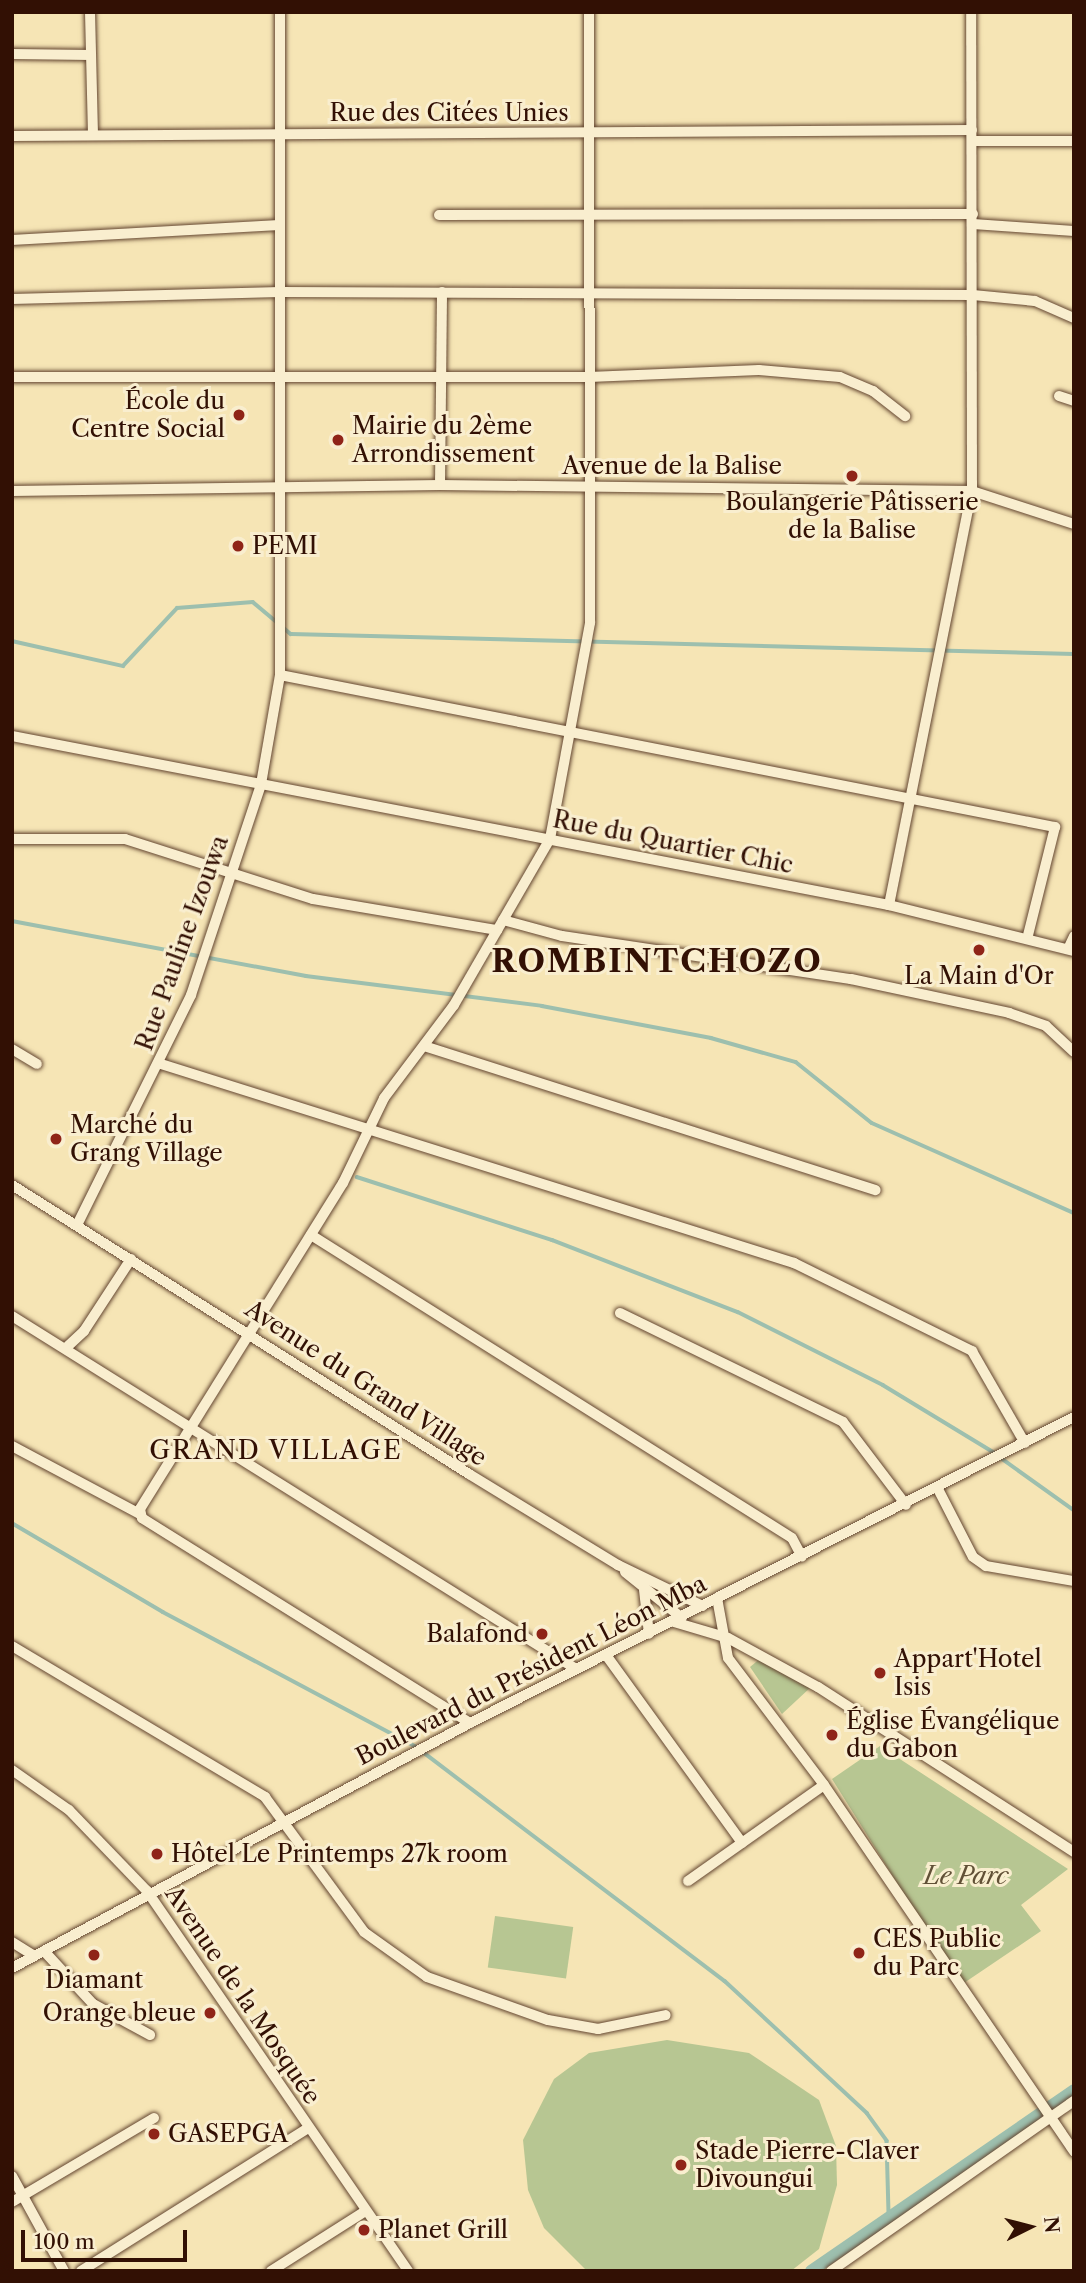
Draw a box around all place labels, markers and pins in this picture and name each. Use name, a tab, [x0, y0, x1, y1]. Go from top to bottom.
place label: École du Centre Social	[71, 387, 225, 443]
marker: École du Centre Social	[231, 407, 247, 423]
place label: Mairie du 2ème Arrondissement	[352, 412, 535, 468]
marker: Mairie du 2ème Arrondissement	[330, 432, 346, 448]
marker: Boulangerie Pâtisserie de la Balise	[844, 468, 860, 484]
place label: Boulangerie Pâtisserie de la Balise	[725, 488, 979, 544]
place label: PEMI	[252, 532, 318, 560]
marker: PEMI	[230, 538, 246, 554]
marker: La Main d'Or	[971, 942, 987, 958]
place label: La Main d'Or	[904, 962, 1054, 990]
place label: Marché du Grang Village	[70, 1111, 224, 1167]
marker: Marché du Grang Village	[48, 1131, 64, 1147]
place label: Balafond	[426, 1620, 528, 1648]
marker: Balafond	[534, 1626, 550, 1642]
place label: Appart'Hotel Isis	[894, 1645, 1042, 1701]
marker: Appart'Hotel Isis	[872, 1665, 888, 1681]
place label: Église Évangélique du Gabon	[846, 1707, 1059, 1763]
marker: Église Évangélique du Gabon	[824, 1727, 840, 1743]
place label: Hôtel Le Printemps 27k room	[171, 1840, 508, 1868]
marker: Hôtel Le Printemps 27k room	[149, 1846, 165, 1862]
place label: CES Public du Parc	[873, 1925, 1001, 1981]
marker: CES Public du Parc	[851, 1945, 867, 1961]
marker: Diamant	[86, 1947, 102, 1963]
place label: Diamant	[45, 1966, 143, 1994]
place label: Orange bleue	[43, 1999, 196, 2027]
marker: Orange bleue	[202, 2005, 218, 2021]
place label: GASEPGA	[168, 2120, 288, 2148]
marker: GASEPGA	[146, 2126, 162, 2142]
place label: Stade Pierre-Claver Divoungui	[695, 2137, 919, 2193]
marker: Stade Pierre-Claver Divoungui	[673, 2157, 689, 2173]
place label: Planet Grill	[378, 2216, 508, 2244]
marker: Planet Grill	[356, 2222, 372, 2238]

